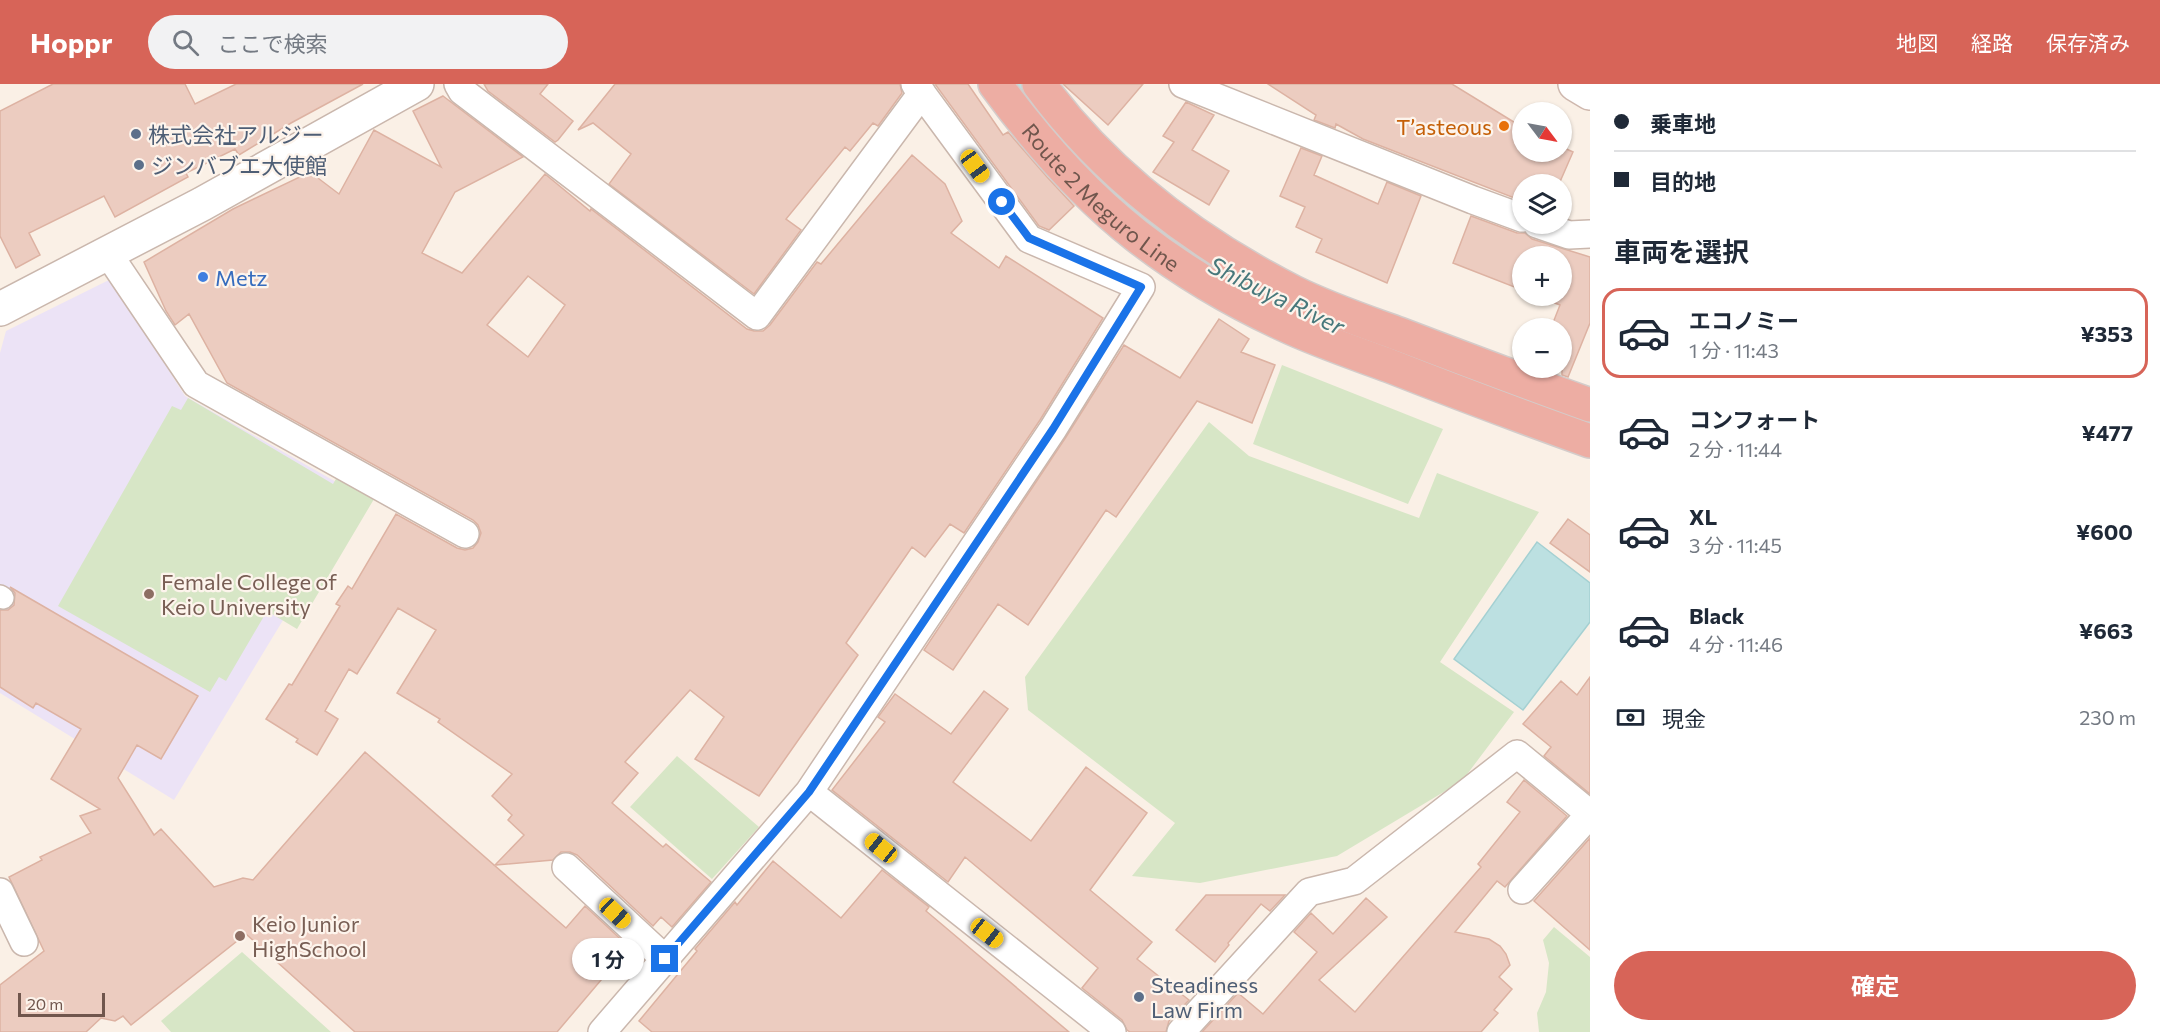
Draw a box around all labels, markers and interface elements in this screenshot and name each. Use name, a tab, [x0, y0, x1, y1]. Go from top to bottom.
search box	[148, 15, 568, 69]
text: Hoppr	[30, 25, 112, 59]
icon: search	[169, 26, 202, 59]
text: ここで検索	[217, 30, 327, 57]
text: 地図	[1896, 30, 1938, 55]
text: 経路	[1971, 30, 2013, 55]
text: 保存済み	[2046, 30, 2130, 55]
north arrow	[1512, 102, 1572, 162]
map controls	[1512, 102, 1572, 378]
text: 乗車地	[1650, 110, 1716, 137]
place label: T’asteous	[1396, 113, 1492, 140]
street label: Route 2 Meguro Line	[1017, 118, 1185, 277]
marker: T’asteous	[1497, 119, 1511, 133]
place label: 株式会社アルジー	[148, 121, 324, 148]
marker: 株式会社アルジー	[129, 127, 143, 141]
car	[957, 146, 993, 186]
place label: ジンバブエ大使館	[151, 152, 327, 179]
marker: ジンバブエ大使館	[132, 158, 146, 172]
text: 目的地	[1650, 168, 1716, 195]
button: layers	[1512, 174, 1572, 234]
route start	[988, 188, 1015, 215]
text: 車両を選択	[1614, 235, 1749, 268]
button: +	[1512, 246, 1572, 306]
water label: Shibuya River	[1204, 250, 1351, 341]
place label: Metz	[215, 264, 267, 291]
marker: Metz	[196, 270, 210, 284]
icon: car	[1617, 306, 1671, 360]
text: エコノミー	[1689, 307, 1799, 334]
button: −	[1512, 318, 1572, 378]
text: ¥353	[2080, 320, 2133, 347]
text: 1 分 · 11:43	[1689, 338, 1779, 362]
icon: car	[1617, 405, 1671, 459]
text: コンフォート	[1689, 406, 1820, 433]
text: ¥477	[2081, 419, 2133, 446]
text: 2 分 · 11:44	[1689, 437, 1782, 461]
text: XL	[1689, 503, 1717, 530]
icon: car	[1617, 504, 1671, 558]
text: ¥600	[2076, 518, 2133, 545]
text: 3 分 · 11:45	[1689, 533, 1782, 557]
place label: Female College of Keio University	[161, 568, 337, 620]
marker: Female College of Keio University	[142, 587, 156, 601]
text: Black	[1689, 602, 1744, 629]
icon: car	[1617, 603, 1671, 657]
text: ¥663	[2079, 617, 2133, 644]
text: 4 分 · 11:46	[1689, 632, 1783, 656]
icon: cash	[1614, 701, 1647, 734]
text: 現金	[1662, 705, 1706, 732]
text: 230 m	[2079, 705, 2136, 729]
car	[861, 830, 901, 866]
car	[596, 894, 634, 932]
place label: Keio Junior HighSchool	[252, 910, 367, 962]
car	[967, 915, 1007, 951]
marker: Keio Junior HighSchool	[233, 929, 247, 943]
callout: 1 分	[572, 938, 644, 980]
route end	[651, 945, 678, 972]
text: 1 分	[592, 947, 624, 971]
button: 確定	[1614, 951, 2136, 1020]
place label: Steadiness Law Firm	[1151, 971, 1258, 1023]
scale bar	[18, 990, 105, 1018]
marker: Steadiness Law Firm	[1132, 990, 1146, 1004]
text: 20 m	[27, 994, 63, 1013]

